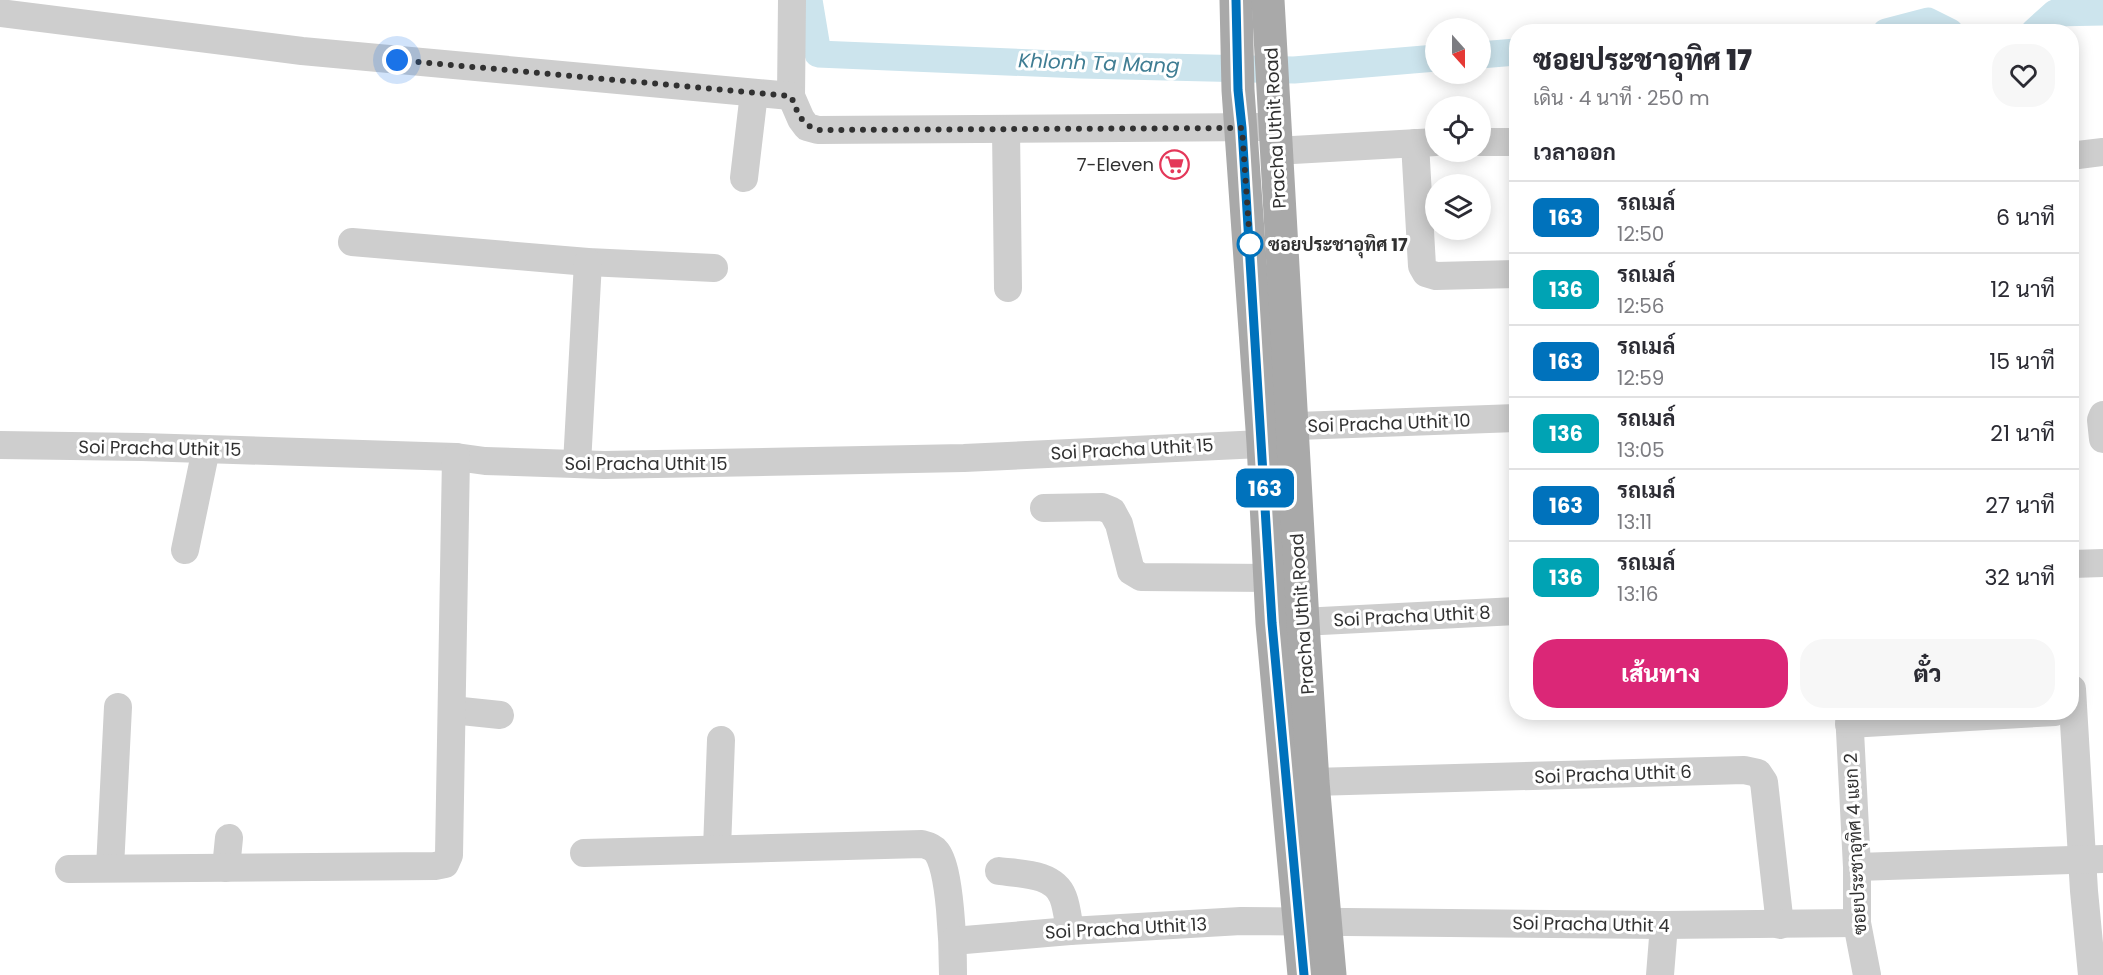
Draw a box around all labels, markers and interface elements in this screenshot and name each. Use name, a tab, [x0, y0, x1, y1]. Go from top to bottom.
north arrow	[1425, 18, 1491, 84]
map controls	[1425, 18, 1491, 240]
text: ซอยประชาอุทิศ 17	[1533, 41, 1752, 80]
button: heart	[1992, 44, 2055, 107]
your location	[382, 45, 412, 75]
water label: Khlonh Ta Mang	[1018, 46, 1180, 80]
street label: Pracha Uthit Road	[1258, 47, 1292, 209]
text: เดิน · 4 นาที · 250 m	[1533, 84, 1710, 112]
button: locate	[1425, 96, 1491, 162]
text: เวลาออก	[1533, 137, 1616, 168]
supermarket icon: 7-Eleven	[1159, 148, 1191, 180]
place label: 7-Eleven	[1077, 152, 1154, 177]
button: layers	[1425, 174, 1491, 240]
text: รถเมล์	[1617, 187, 1675, 218]
text: 6 นาที	[1996, 202, 2055, 233]
text: 163	[1549, 203, 1583, 232]
text: 12:50	[1617, 220, 1664, 248]
marker: ซอยประชาอุทิศ 17	[1237, 231, 1263, 257]
place label: ซอยประชาอุทิศ 17	[1268, 232, 1408, 259]
text: รถเมล์	[1617, 259, 1675, 290]
text: 12 นาที	[1990, 274, 2055, 305]
text: 136	[1549, 275, 1583, 304]
text: 12:56	[1617, 292, 1664, 320]
text: รถเมล์	[1617, 331, 1675, 362]
text: 15 นาที	[1989, 346, 2055, 377]
text: 163	[1549, 347, 1583, 376]
text: 12:59	[1617, 364, 1664, 392]
text: รถเมล์	[1617, 403, 1675, 434]
street label: Soi Pracha Uthit 10	[1307, 408, 1471, 438]
text: 21 นาที	[1990, 418, 2055, 449]
text: 136	[1549, 419, 1583, 448]
street label: Soi Pracha Uthit 15	[1050, 432, 1214, 466]
street label: Soi Pracha Uthit 15	[78, 434, 242, 462]
text: 13:05	[1617, 436, 1665, 464]
street label: Soi Pracha Uthit 15	[564, 451, 728, 476]
line badge: 163	[1230, 468, 1300, 508]
text: 163	[1248, 474, 1282, 503]
text: รถเมล์	[1617, 475, 1675, 506]
text: 27 นาที	[1985, 490, 2055, 521]
text: 163	[1549, 491, 1583, 520]
text: 13:11	[1617, 508, 1652, 536]
street label: Pracha Uthit Road	[1284, 533, 1320, 695]
text: รถเมล์	[1617, 547, 1675, 578]
text: 32 นาที	[1984, 562, 2055, 593]
text: 136	[1549, 563, 1583, 592]
text: 13:16	[1617, 580, 1659, 608]
street label: Soi Pracha Uthit 8	[1333, 599, 1491, 633]
button: เส้นทาง	[1533, 639, 1788, 708]
button: ตั๋ว	[1800, 639, 2055, 708]
street label: ซอยประชาอุทิศ 4 แยก 2	[1838, 752, 1872, 936]
street label: Soi Pracha Uthit 6	[1534, 759, 1692, 789]
street label: Soi Pracha Uthit 4	[1512, 910, 1670, 938]
street label: Soi Pracha Uthit 13	[1044, 911, 1208, 945]

